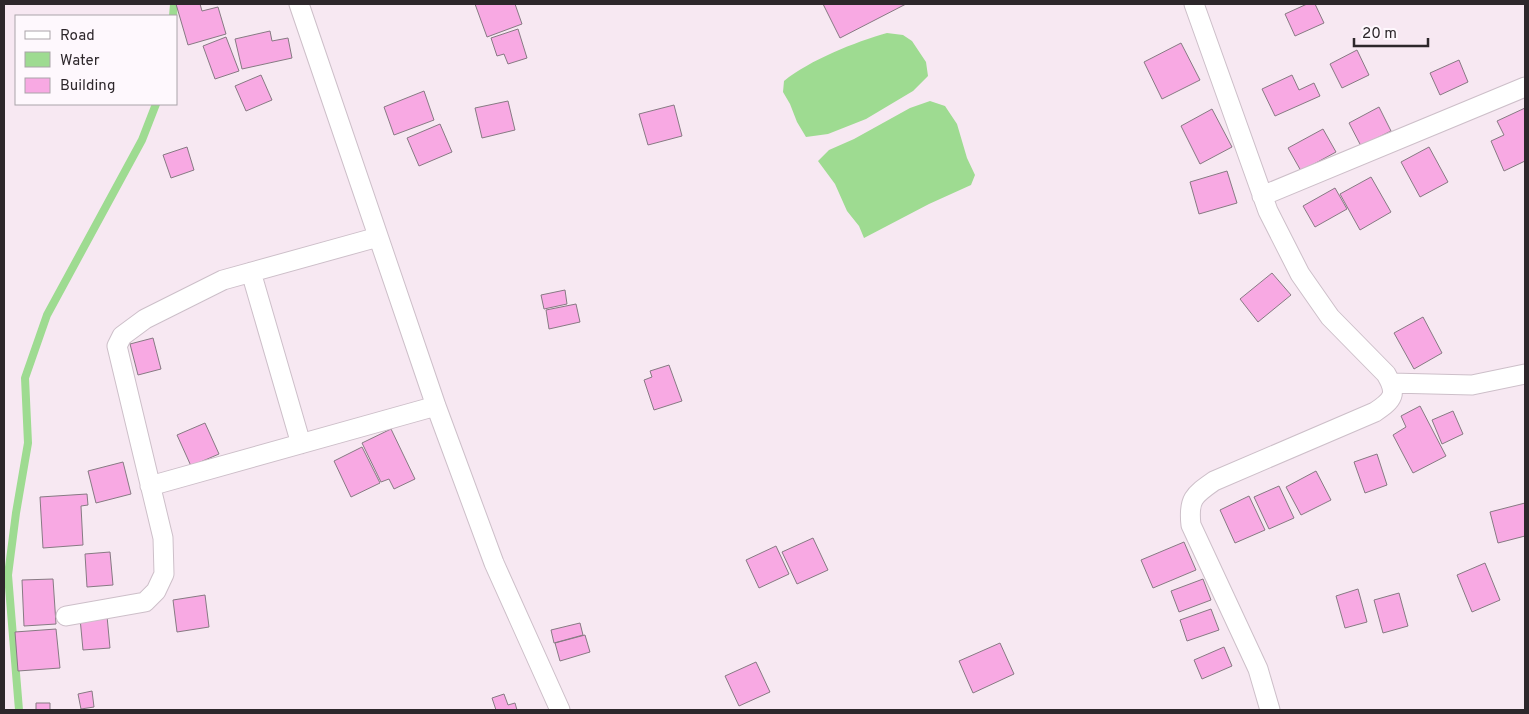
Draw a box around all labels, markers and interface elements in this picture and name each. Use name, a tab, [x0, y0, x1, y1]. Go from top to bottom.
legend	[15, 15, 178, 105]
scale bar	[1354, 15, 1428, 47]
text: 20 m	[1362, 25, 1397, 44]
text: Road	[60, 27, 95, 46]
text: Water	[60, 52, 100, 71]
text: Building	[60, 77, 115, 96]

